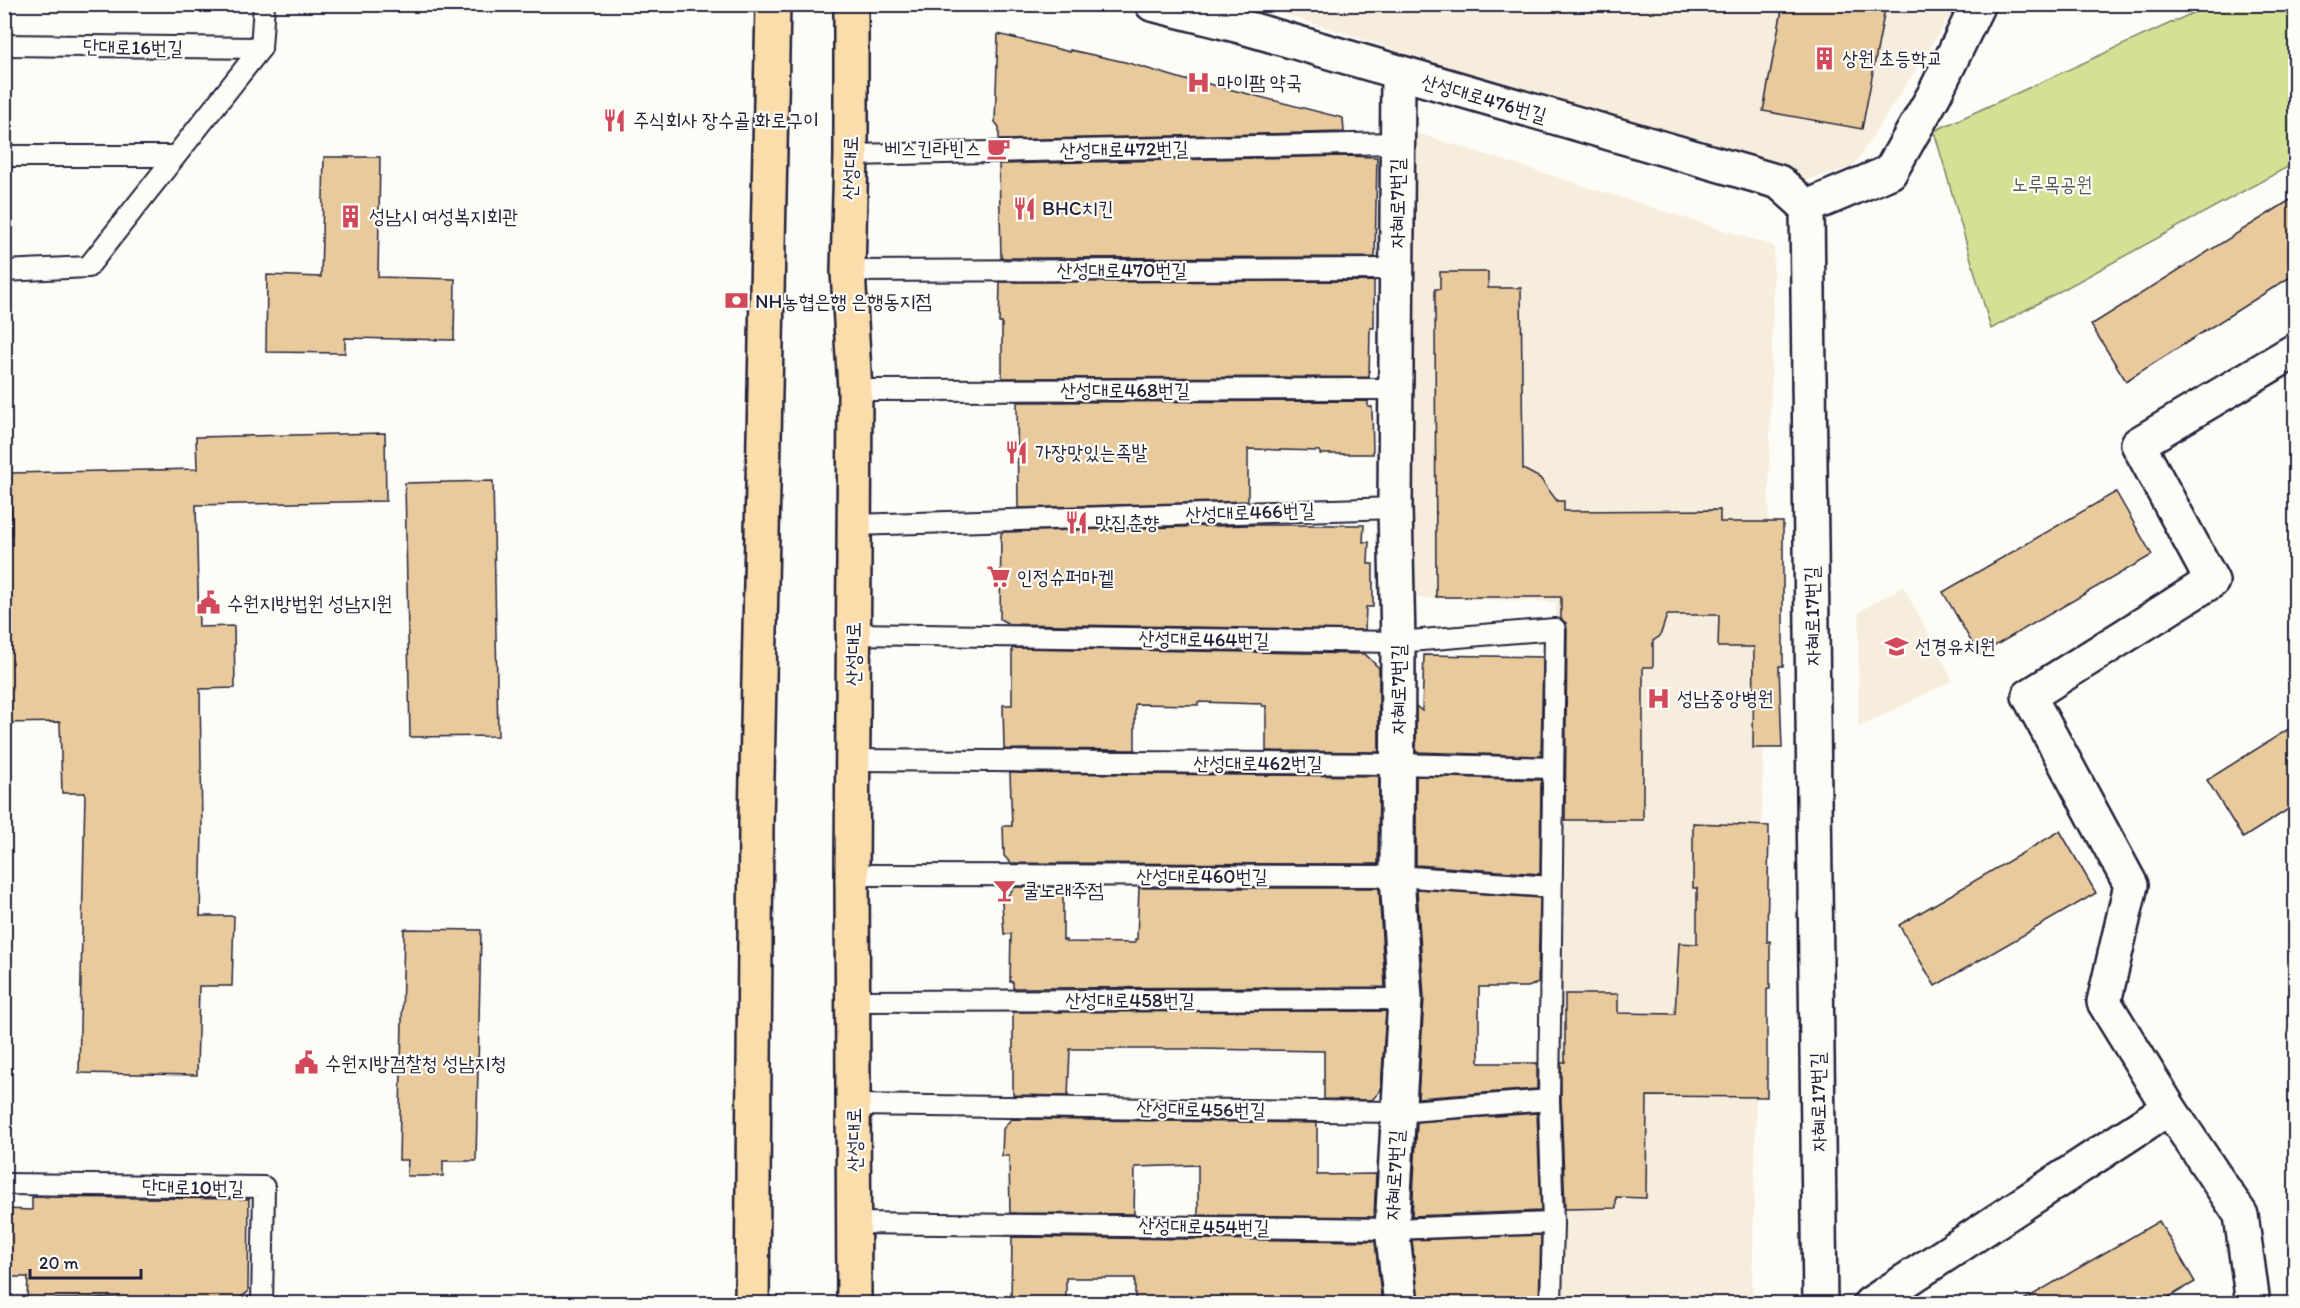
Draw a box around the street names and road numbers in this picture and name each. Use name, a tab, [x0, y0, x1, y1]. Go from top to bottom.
street label: 단대로16번길	[83, 34, 183, 60]
street label: 산성대로476번길	[1419, 69, 1549, 127]
street label: 산성대로	[837, 136, 863, 200]
street label: 산성대로472번길	[1059, 136, 1189, 162]
street label: 자혜로7번길	[1385, 158, 1409, 248]
street label: 산성대로470번길	[1057, 258, 1187, 282]
street label: 산성대로468번길	[1060, 378, 1190, 402]
street label: 산성대로466번길	[1185, 498, 1315, 526]
street label: 자혜로17번길	[1799, 566, 1825, 666]
street label: 산성대로	[841, 622, 865, 686]
street label: 산성대로464번길	[1138, 626, 1270, 652]
street label: 자혜로7번길	[1386, 644, 1410, 734]
street label: 산성대로462번길	[1193, 751, 1323, 775]
street label: 산성대로460번길	[1136, 864, 1268, 888]
street label: 산성대로458번길	[1065, 988, 1195, 1012]
street label: 자혜로17번길	[1805, 1052, 1831, 1152]
street label: 산성대로456번길	[1136, 1096, 1266, 1122]
street label: 산성대로	[841, 1108, 867, 1172]
street label: 자혜로7번길	[1380, 1129, 1408, 1221]
street label: 단대로10번길	[142, 1174, 244, 1200]
street label: 산성대로454번길	[1138, 1213, 1270, 1239]

